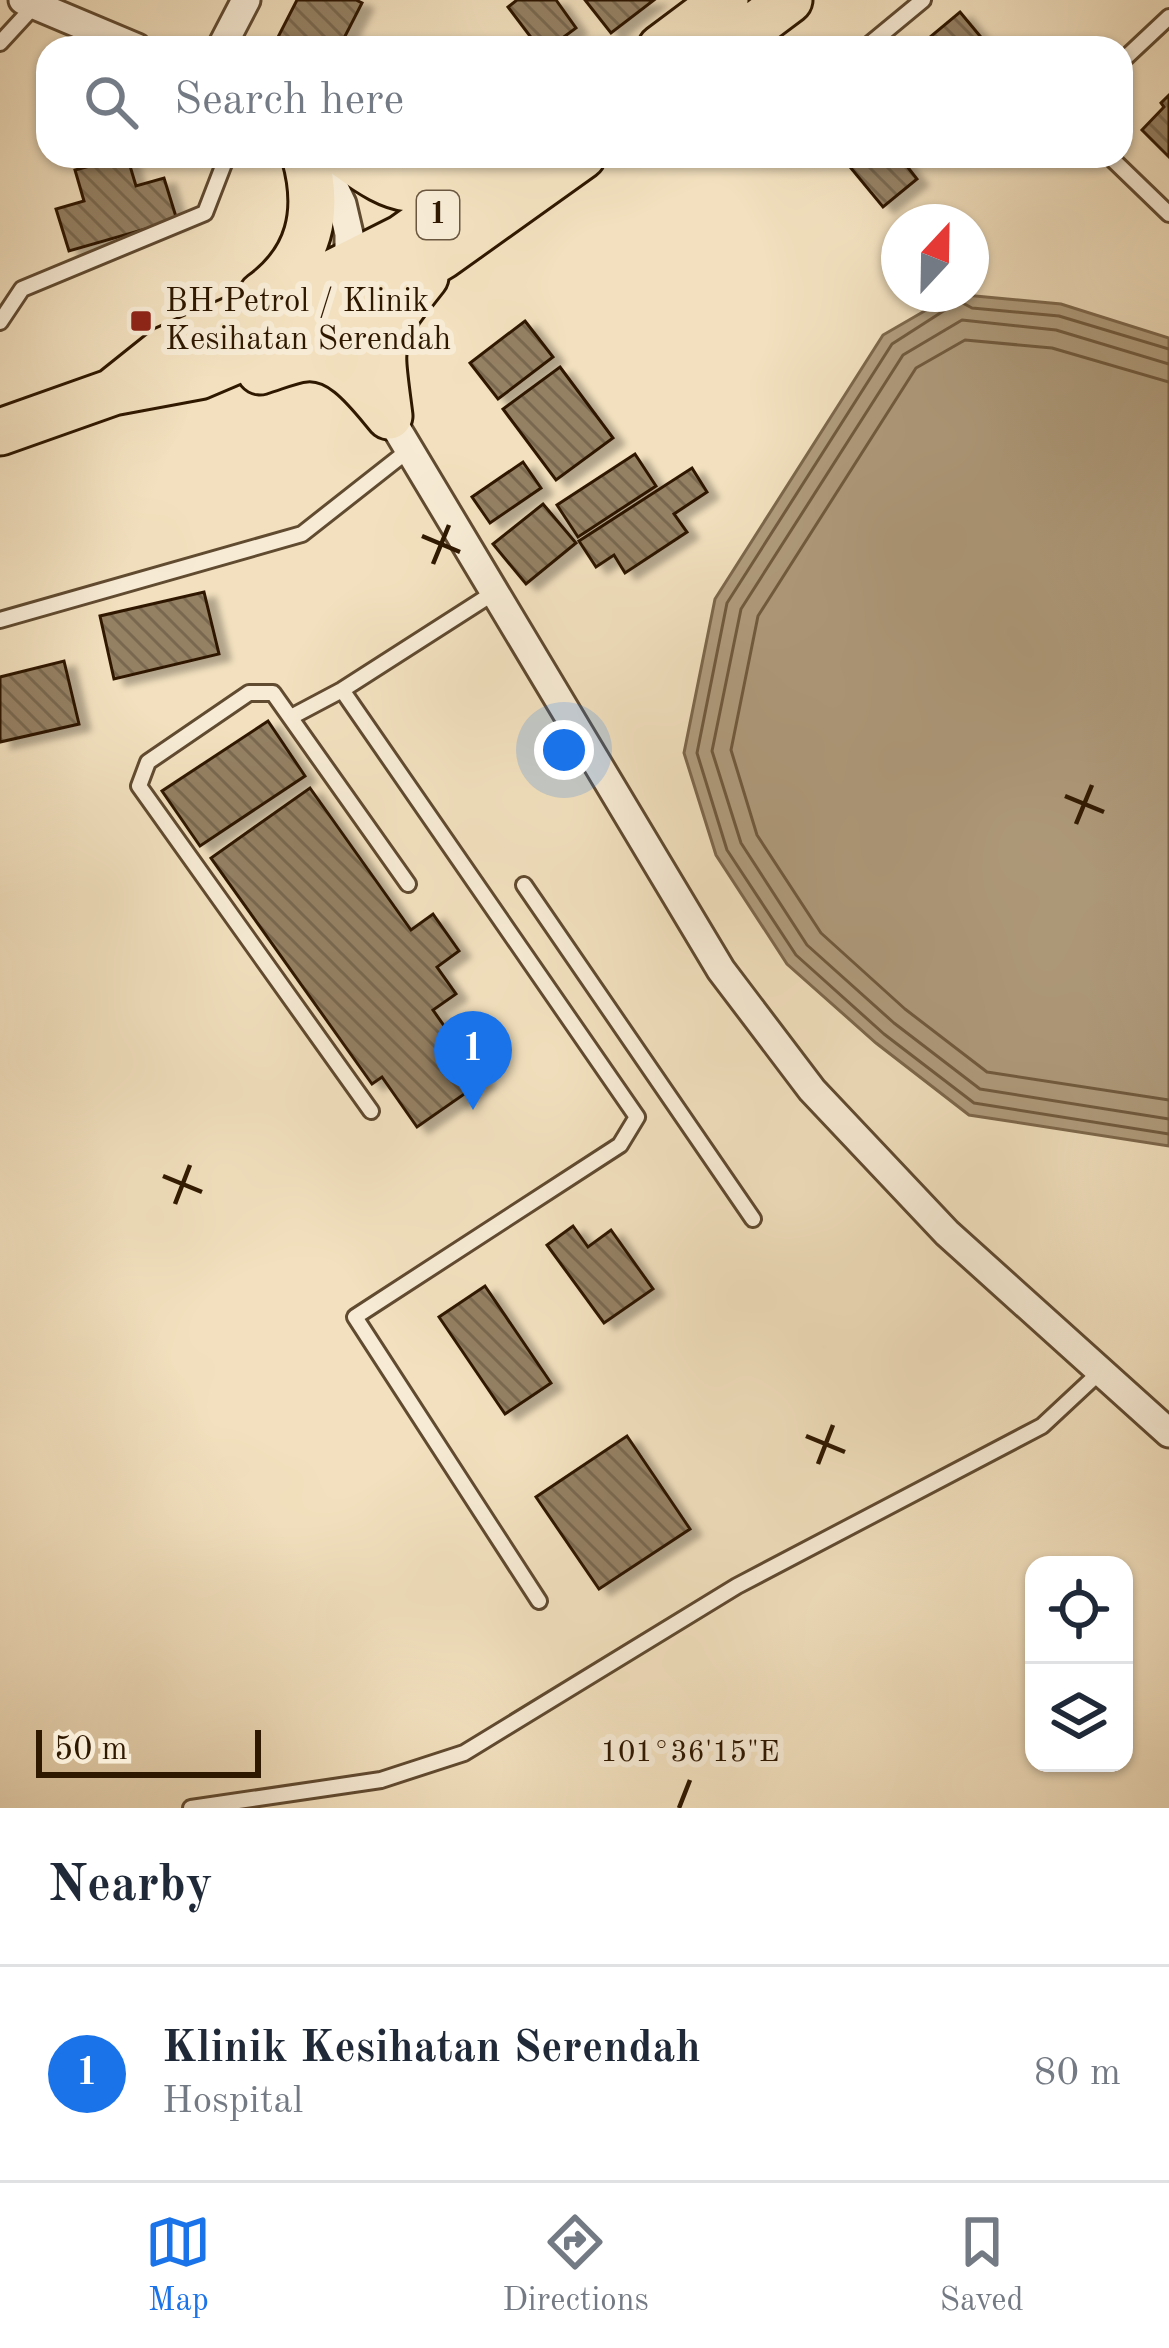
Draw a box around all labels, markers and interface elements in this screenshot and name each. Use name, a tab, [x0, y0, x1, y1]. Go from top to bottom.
search box	[36, 36, 1133, 168]
icon: search	[78, 69, 144, 135]
text: Search here	[174, 79, 404, 124]
road number: 1	[417, 191, 459, 239]
north arrow	[881, 204, 989, 312]
place label: BH Petrol / Klinik Kesihatan Serendah	[165, 286, 451, 357]
marker: BH Petrol / Klinik Kesihatan Serendah	[128, 308, 154, 334]
your location	[534, 720, 594, 780]
pin: 1	[434, 1011, 512, 1110]
map controls	[1025, 1556, 1133, 1772]
button: locate	[1025, 1556, 1133, 1664]
button: layers	[1025, 1664, 1133, 1772]
scale bar	[36, 1724, 261, 1777]
text: 50 m	[54, 1734, 128, 1767]
text: 101°36'15"E	[601, 1738, 779, 1768]
text: Nearby	[48, 1861, 213, 1912]
text: Klinik Kesihatan Serendah	[162, 2027, 701, 2072]
text: 1	[76, 2054, 98, 2093]
text: 80 m	[1034, 2054, 1121, 2093]
text: Hospital	[162, 2082, 303, 2121]
tab: Map	[145, 2209, 211, 2322]
tab: Directions	[502, 2209, 649, 2322]
tab: Saved	[940, 2209, 1024, 2322]

